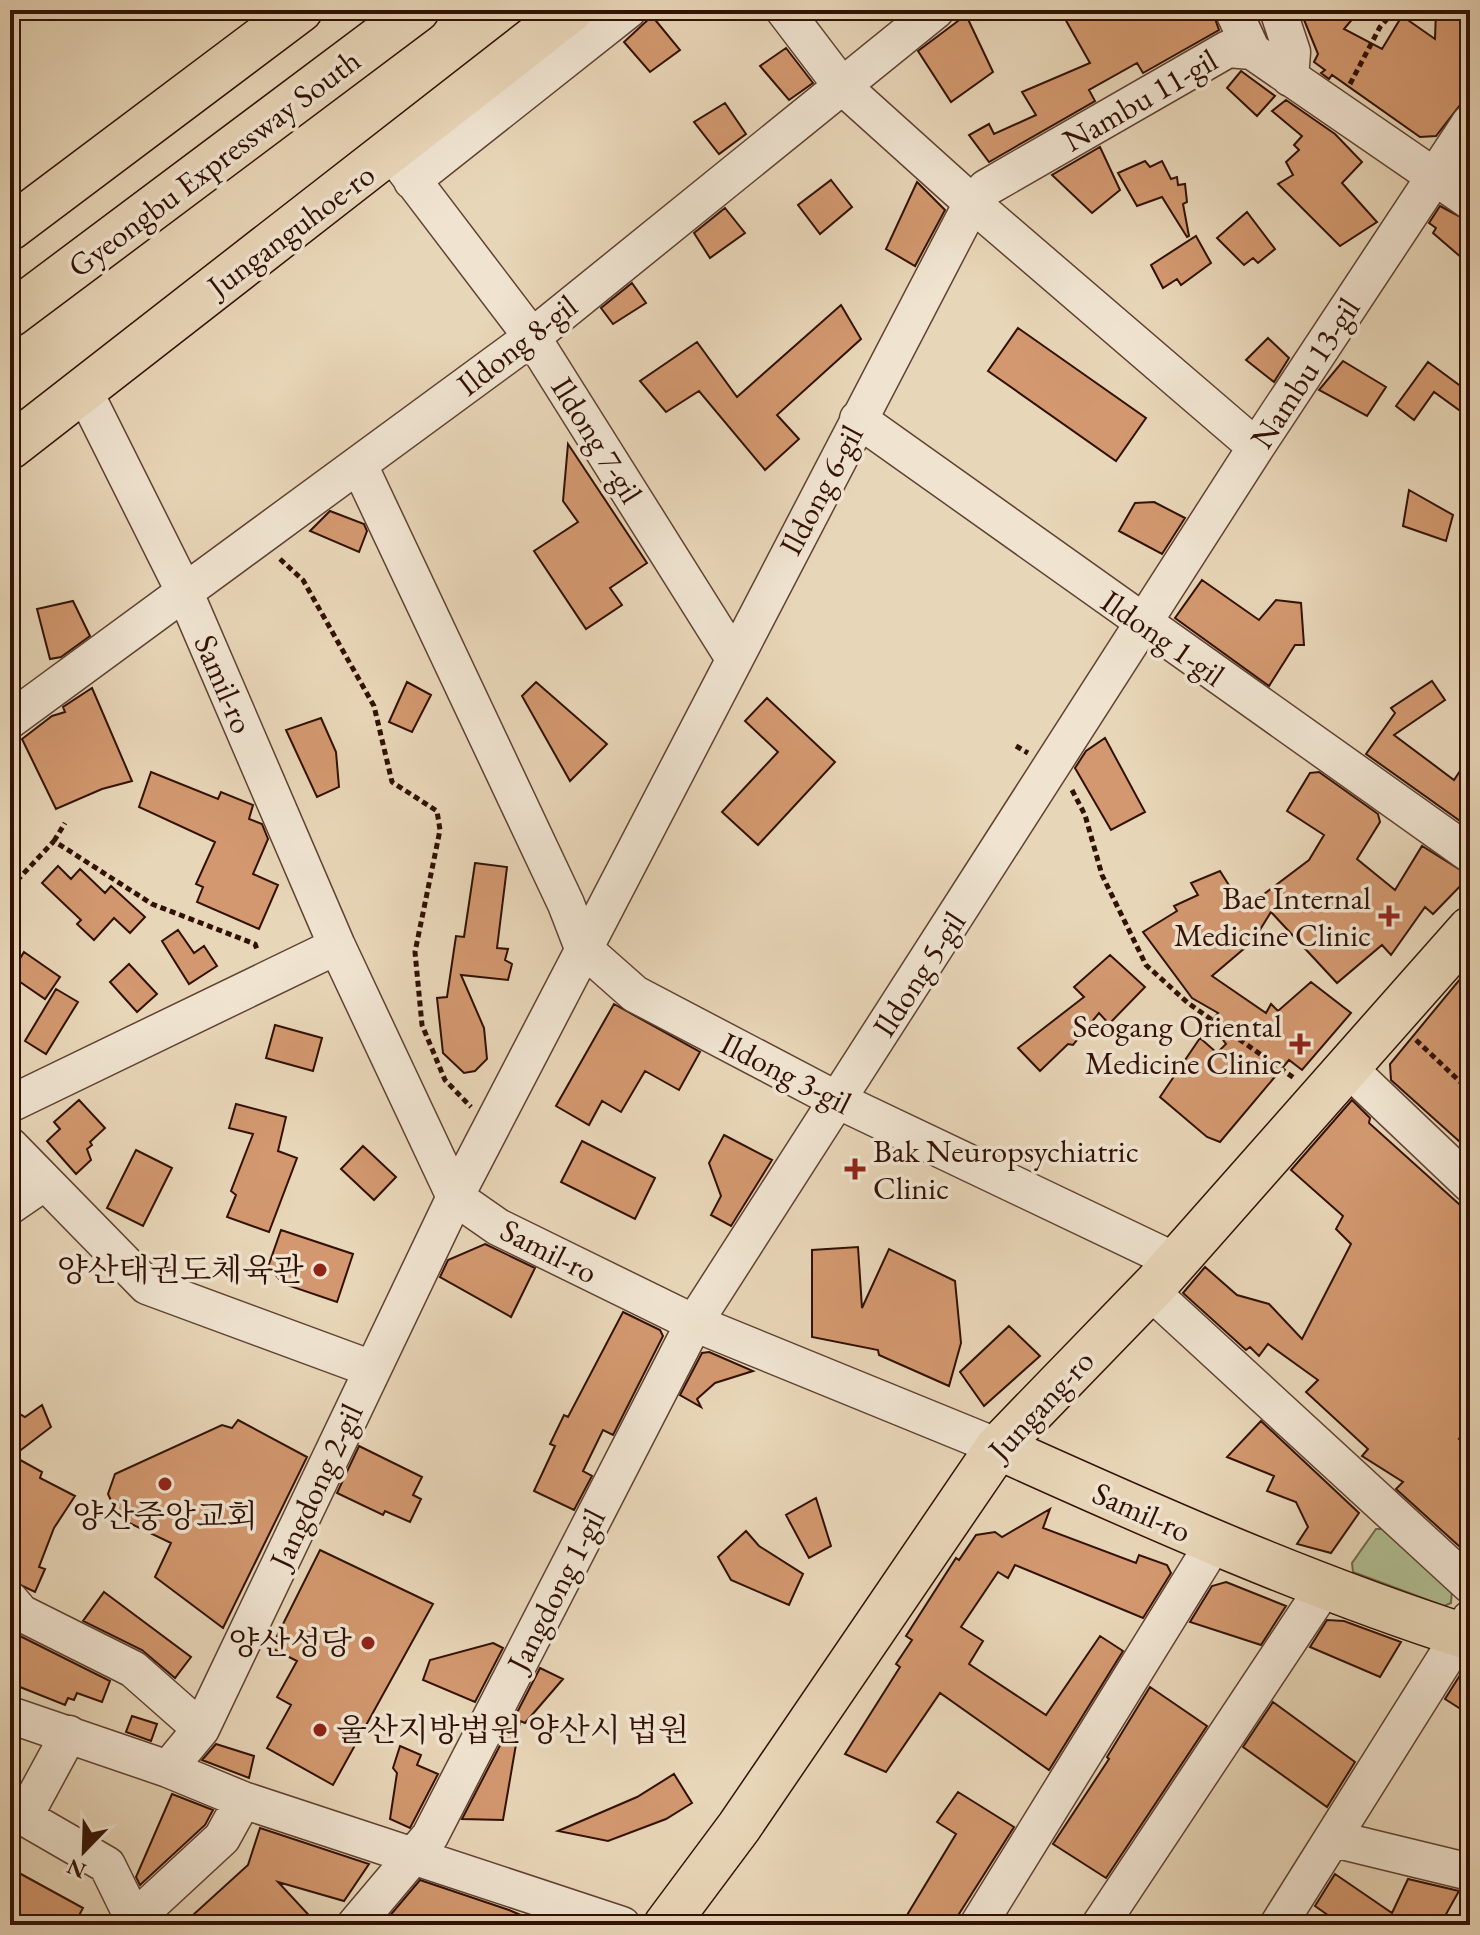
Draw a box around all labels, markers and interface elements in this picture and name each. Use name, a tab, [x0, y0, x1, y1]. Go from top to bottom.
street label: Gyeongbu Expressway South	[59, 39, 369, 287]
street label: Nambu 11-gil	[1055, 39, 1225, 161]
street label: Junganguhoe-ro	[196, 153, 383, 308]
street label: Ildong 8-gil	[448, 285, 586, 405]
street label: Nambu 13-gil	[1241, 289, 1370, 456]
street label: Ildong 7-gil	[542, 369, 652, 511]
street label: Ildong 6-gil	[769, 417, 873, 562]
street label: Ildong 1-gil	[1093, 580, 1233, 696]
street label: Samil-ro	[184, 628, 264, 740]
place label: Bae Internal Medicine Clinic	[1174, 877, 1371, 956]
street label: Ildong 5-gil	[863, 903, 975, 1045]
marker: Bae Internal Medicine Clinic	[1378, 905, 1400, 927]
place label: Seogang Oriental Medicine Clinic	[1072, 1005, 1282, 1084]
street label: Ildong 3-gil	[713, 1022, 859, 1124]
marker: Seogang Oriental Medicine Clinic	[1289, 1033, 1311, 1055]
place label: Bak Neuropsychiatric Clinic	[873, 1130, 1139, 1209]
marker: Bak Neuropsychiatric Clinic	[844, 1158, 866, 1180]
street label: Samil-ro	[493, 1209, 605, 1293]
place label: 양산태권도체육관	[57, 1249, 304, 1291]
marker: 양산태권도체육관	[311, 1261, 329, 1279]
street label: Jungang-ro	[977, 1340, 1103, 1472]
street label: Jangdong 2-gil	[258, 1397, 373, 1578]
street label: Samil-ro	[1086, 1472, 1198, 1552]
marker: 양산중앙교회	[156, 1475, 174, 1493]
place label: 양산중앙교회	[72, 1495, 258, 1537]
street label: Jangdong 1-gil	[496, 1501, 615, 1681]
place label: 양산성당	[228, 1622, 352, 1664]
marker: 양산성당	[359, 1634, 377, 1652]
place label: 울산지방법원 양산시 법원	[336, 1709, 689, 1751]
marker: 울산지방법원 양산시 법원	[311, 1721, 329, 1739]
north arrow	[44, 1811, 124, 1891]
text: N	[62, 1852, 90, 1886]

